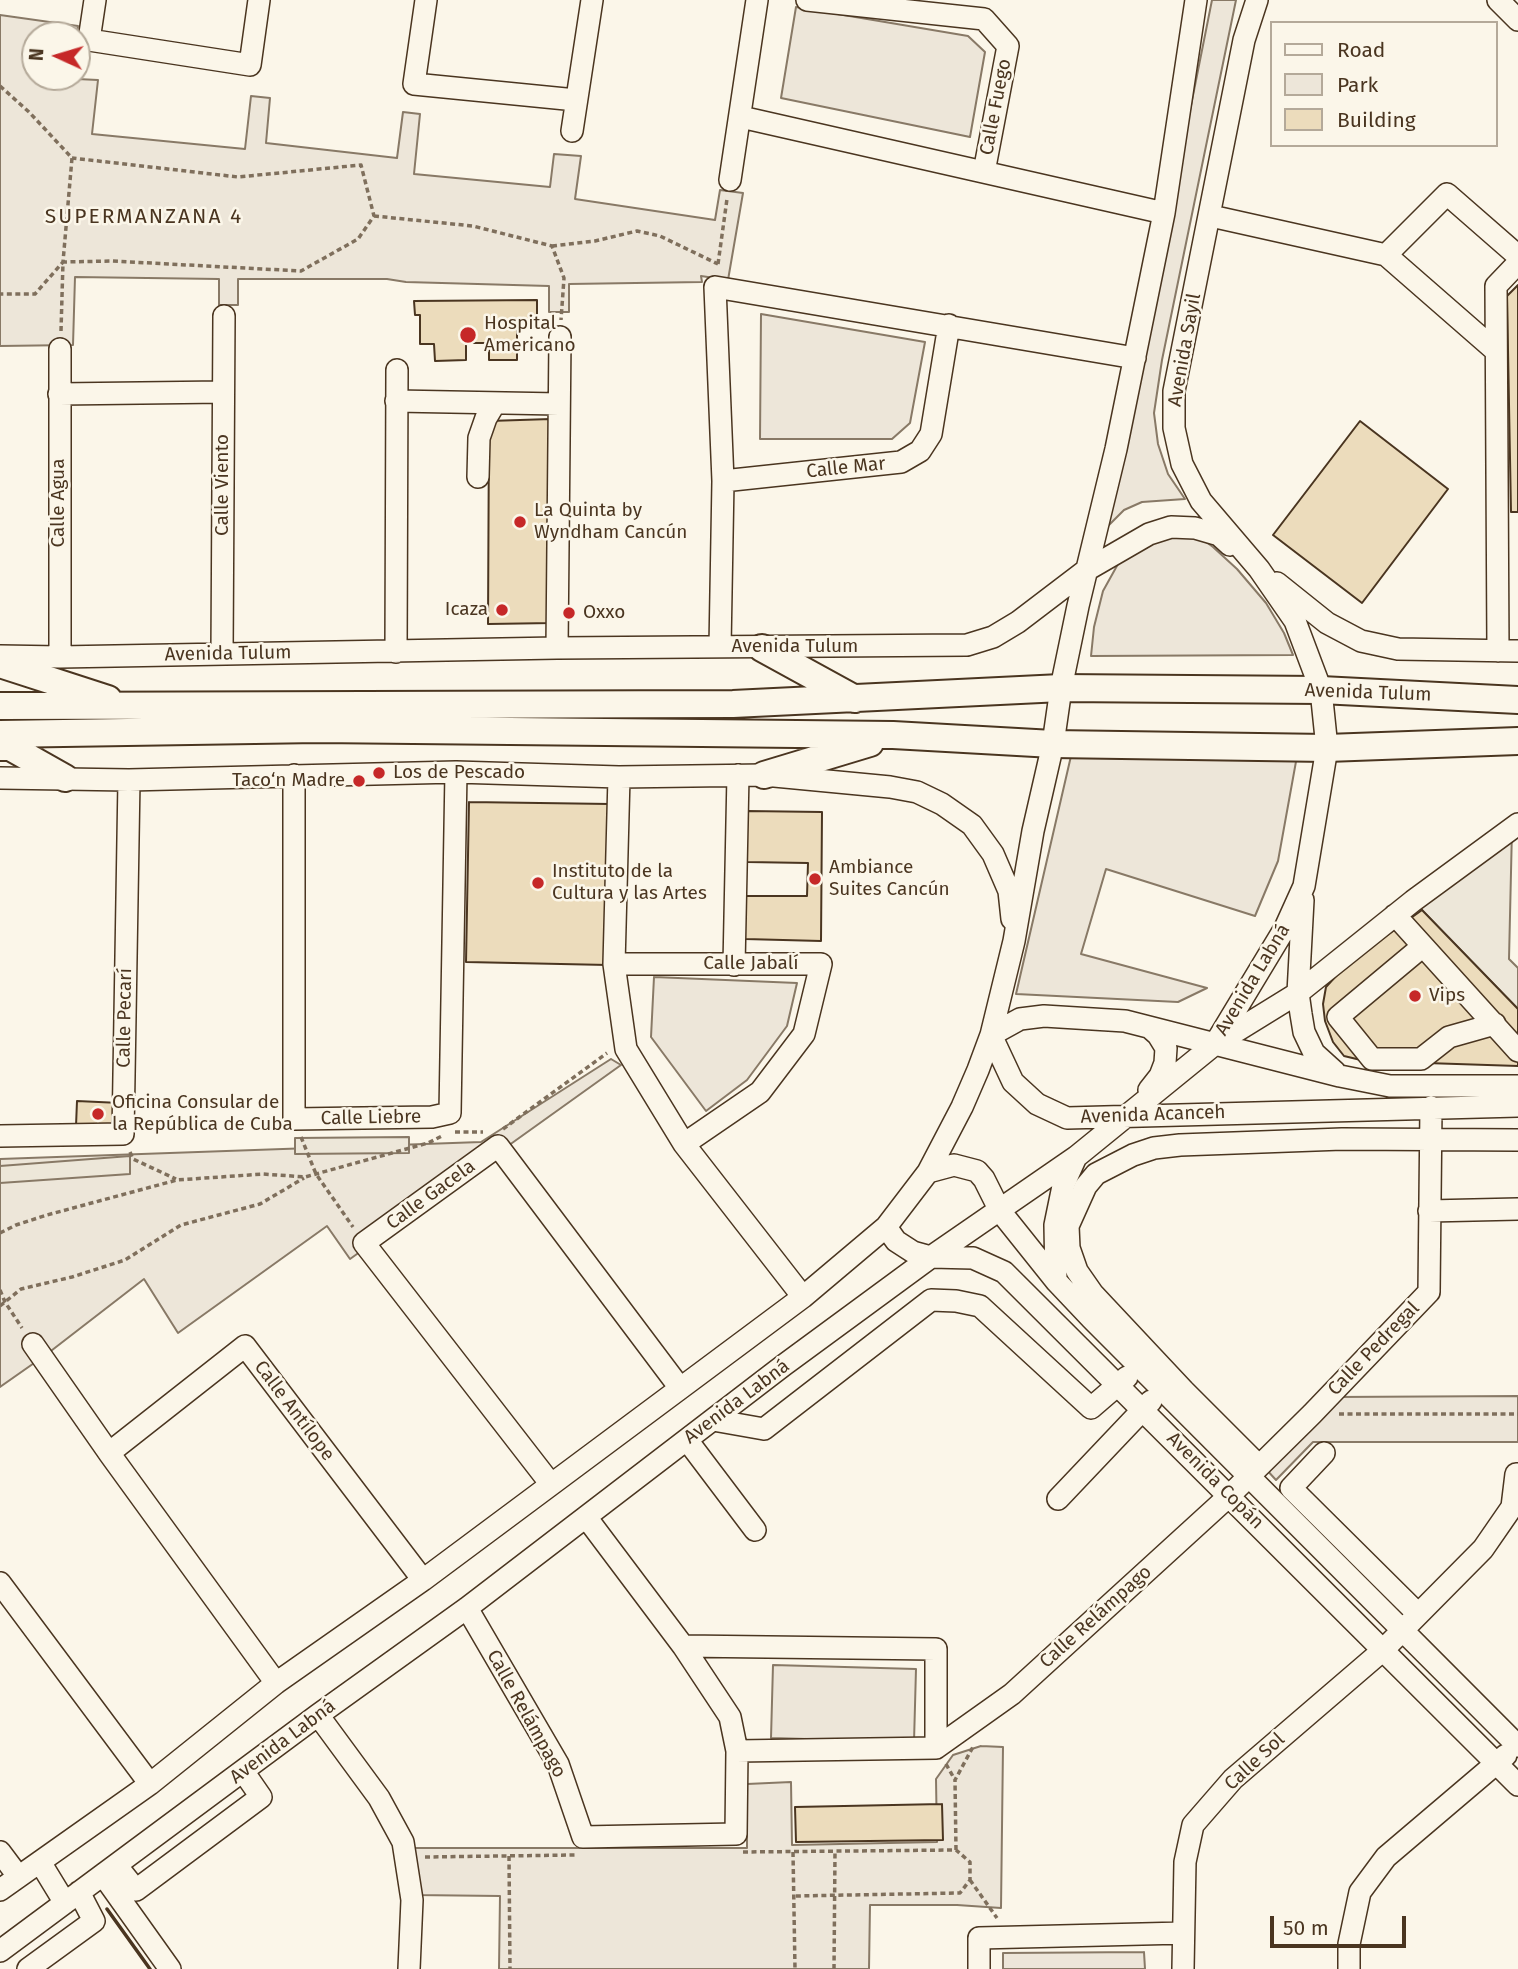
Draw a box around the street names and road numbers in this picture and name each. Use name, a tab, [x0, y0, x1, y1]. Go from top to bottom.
street label: Calle Fuego	[975, 57, 1017, 157]
street label: Avenida Sayil	[1164, 292, 1206, 408]
street label: Calle Viento	[212, 434, 234, 536]
street label: Calle Mar	[805, 453, 887, 483]
street label: Calle Agua	[48, 459, 70, 547]
street label: Avenida Tulum	[732, 636, 858, 658]
street label: Avenida Tulum	[164, 641, 292, 667]
street label: Avenida Tulum	[1304, 679, 1432, 707]
street label: Avenida Labná	[1211, 920, 1295, 1040]
street label: Calle Jabalí	[703, 953, 799, 975]
street label: Calle Pecarí	[113, 968, 137, 1068]
street label: Avenida Acanceh	[1080, 1101, 1226, 1129]
street label: Calle Liebre	[321, 1106, 421, 1130]
street label: Calle Gacela	[382, 1155, 480, 1235]
street label: Calle Pedregal	[1324, 1297, 1424, 1401]
street label: Avenida Labná	[680, 1355, 794, 1449]
street label: Calle Antílope	[249, 1356, 339, 1466]
street label: Avenida Copán	[1162, 1428, 1268, 1534]
street label: Calle Relámpago	[1035, 1561, 1157, 1673]
street label: Calle Relámpago	[481, 1646, 571, 1782]
street label: Avenida Labná	[226, 1695, 340, 1789]
street label: Calle Sol	[1220, 1728, 1290, 1796]

